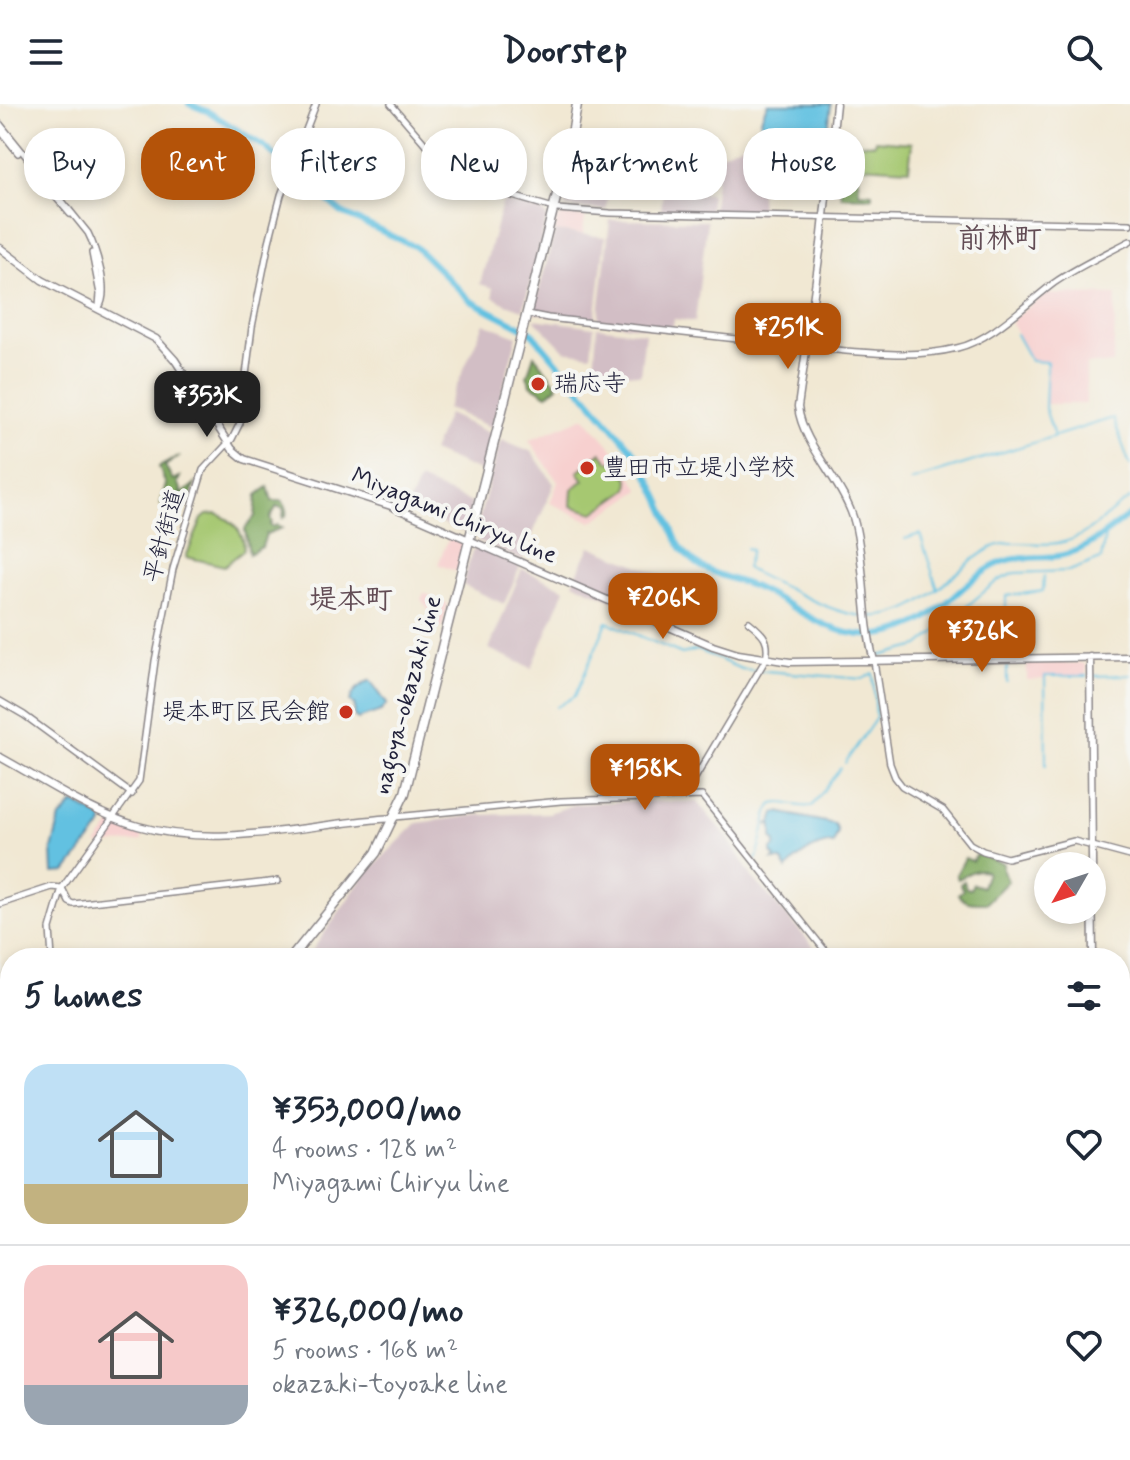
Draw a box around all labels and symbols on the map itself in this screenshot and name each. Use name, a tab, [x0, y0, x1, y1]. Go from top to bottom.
district label: 前林町	[958, 221, 1042, 258]
pin: ¥251K	[732, 303, 844, 371]
place label: 瑞応寺	[554, 369, 626, 400]
pin: ¥353K	[151, 371, 263, 439]
marker: 瑞応寺	[529, 375, 547, 393]
place label: 豊田市立堤小学校	[603, 453, 795, 484]
marker: 豊田市立堤小学校	[578, 459, 596, 477]
street label: Miyagami Chiryu line	[346, 461, 562, 573]
street label: 平針街道	[138, 486, 192, 586]
pin: ¥206K	[607, 573, 719, 641]
district label: 堤本町	[309, 582, 393, 619]
street label: nagoya-okazaki line	[367, 592, 452, 799]
pin: ¥326K	[926, 606, 1038, 674]
place label: 堤本町区民会館	[162, 697, 330, 728]
marker: 堤本町区民会館	[337, 703, 355, 721]
pin: ¥158K	[589, 744, 701, 812]
north arrow	[1034, 852, 1106, 924]

